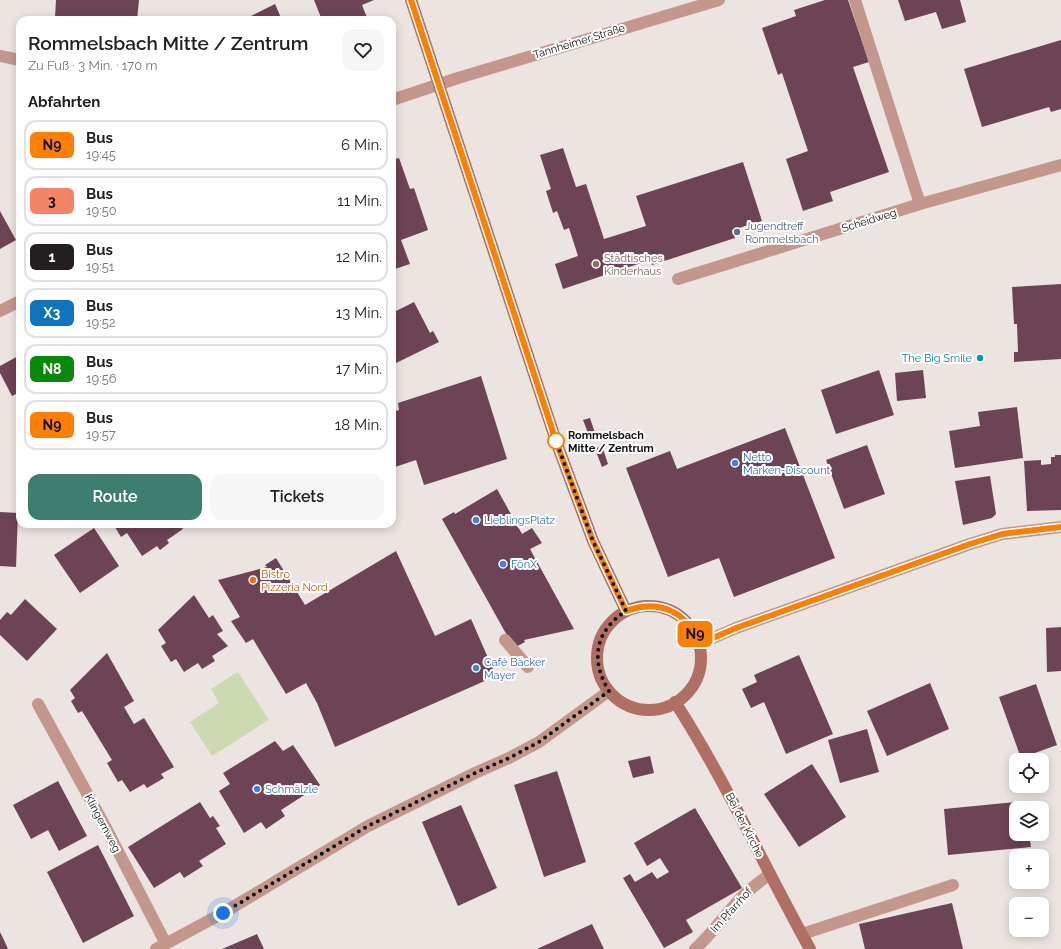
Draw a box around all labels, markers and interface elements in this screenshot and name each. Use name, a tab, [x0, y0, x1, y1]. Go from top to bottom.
street label: Tannheimer Straße	[532, 21, 627, 62]
button: heart	[342, 29, 384, 71]
text: Rommelsbach Mitte / Zentrum	[28, 32, 308, 54]
text: Zu Fuß · 3 Min. · 170 m	[28, 58, 157, 73]
text: Abfahrten	[28, 93, 100, 111]
text: Bus	[86, 129, 113, 147]
text: 6 Min.	[341, 136, 382, 154]
text: N9	[43, 137, 61, 153]
text: 19:45	[86, 147, 116, 162]
text: Bus	[86, 185, 113, 203]
text: 11 Min.	[337, 192, 382, 210]
text: 3	[48, 193, 56, 209]
text: 19:50	[86, 203, 117, 218]
street label: Scheidweg	[840, 206, 898, 235]
place label: Jugendtreff Rommelsbach	[745, 220, 819, 246]
marker: Jugendtreff Rommelsbach	[732, 227, 742, 237]
text: Bus	[86, 241, 113, 259]
text: 12 Min.	[336, 248, 382, 266]
text: 1	[49, 249, 55, 265]
place label: Städtisches Kinderhaus	[604, 252, 663, 278]
text: 19:51	[86, 259, 114, 274]
marker: Städtisches Kinderhaus	[591, 259, 601, 269]
text: Bus	[86, 297, 113, 315]
text: 13 Min.	[336, 304, 382, 322]
text: X3	[44, 305, 60, 321]
text: 19:52	[86, 315, 115, 330]
place label: The Big Smile	[902, 352, 973, 365]
text: Bus	[86, 353, 113, 371]
marker: The Big Smile	[975, 353, 985, 363]
text: 17 Min.	[336, 360, 382, 378]
text: N8	[42, 361, 62, 377]
text: 19:56	[86, 371, 117, 386]
text: Bus	[86, 409, 113, 427]
text: 18 Min.	[335, 416, 382, 434]
text: N9	[43, 417, 61, 433]
text: 19:57	[86, 427, 116, 442]
place label: Rommelsbach Mitte / Zentrum	[568, 429, 654, 455]
marker: Rommelsbach Mitte / Zentrum	[547, 432, 565, 450]
place label: Netto Marken-Discount	[743, 451, 830, 477]
marker: Netto Marken-Discount	[730, 458, 740, 468]
button: Route	[28, 474, 202, 520]
button: Tickets	[210, 474, 384, 520]
place label: LieblingsPlatz	[484, 514, 555, 527]
marker: LieblingsPlatz	[471, 515, 481, 525]
place label: FönX	[511, 558, 537, 571]
marker: FönX	[498, 559, 508, 569]
place label: Bistro Pizzeria Nord	[261, 568, 328, 594]
marker: Bistro Pizzeria Nord	[248, 575, 258, 585]
line badge: N9	[677, 621, 713, 647]
text: N9	[686, 626, 704, 642]
place label: Café Bäcker Mayer	[484, 656, 546, 682]
marker: Café Bäcker Mayer	[471, 663, 481, 673]
map controls	[1009, 753, 1049, 937]
button: locate	[1009, 753, 1049, 793]
place label: Schmälzle	[265, 783, 319, 796]
marker: Schmälzle	[252, 784, 262, 794]
street label: Bei der Kirche	[723, 791, 767, 860]
street label: Klingernweg	[82, 792, 123, 855]
button: layers	[1009, 801, 1049, 841]
button: +	[1009, 849, 1049, 889]
street label: Im Pfarrhof	[708, 885, 755, 936]
button: −	[1009, 897, 1049, 937]
your location	[213, 903, 233, 923]

